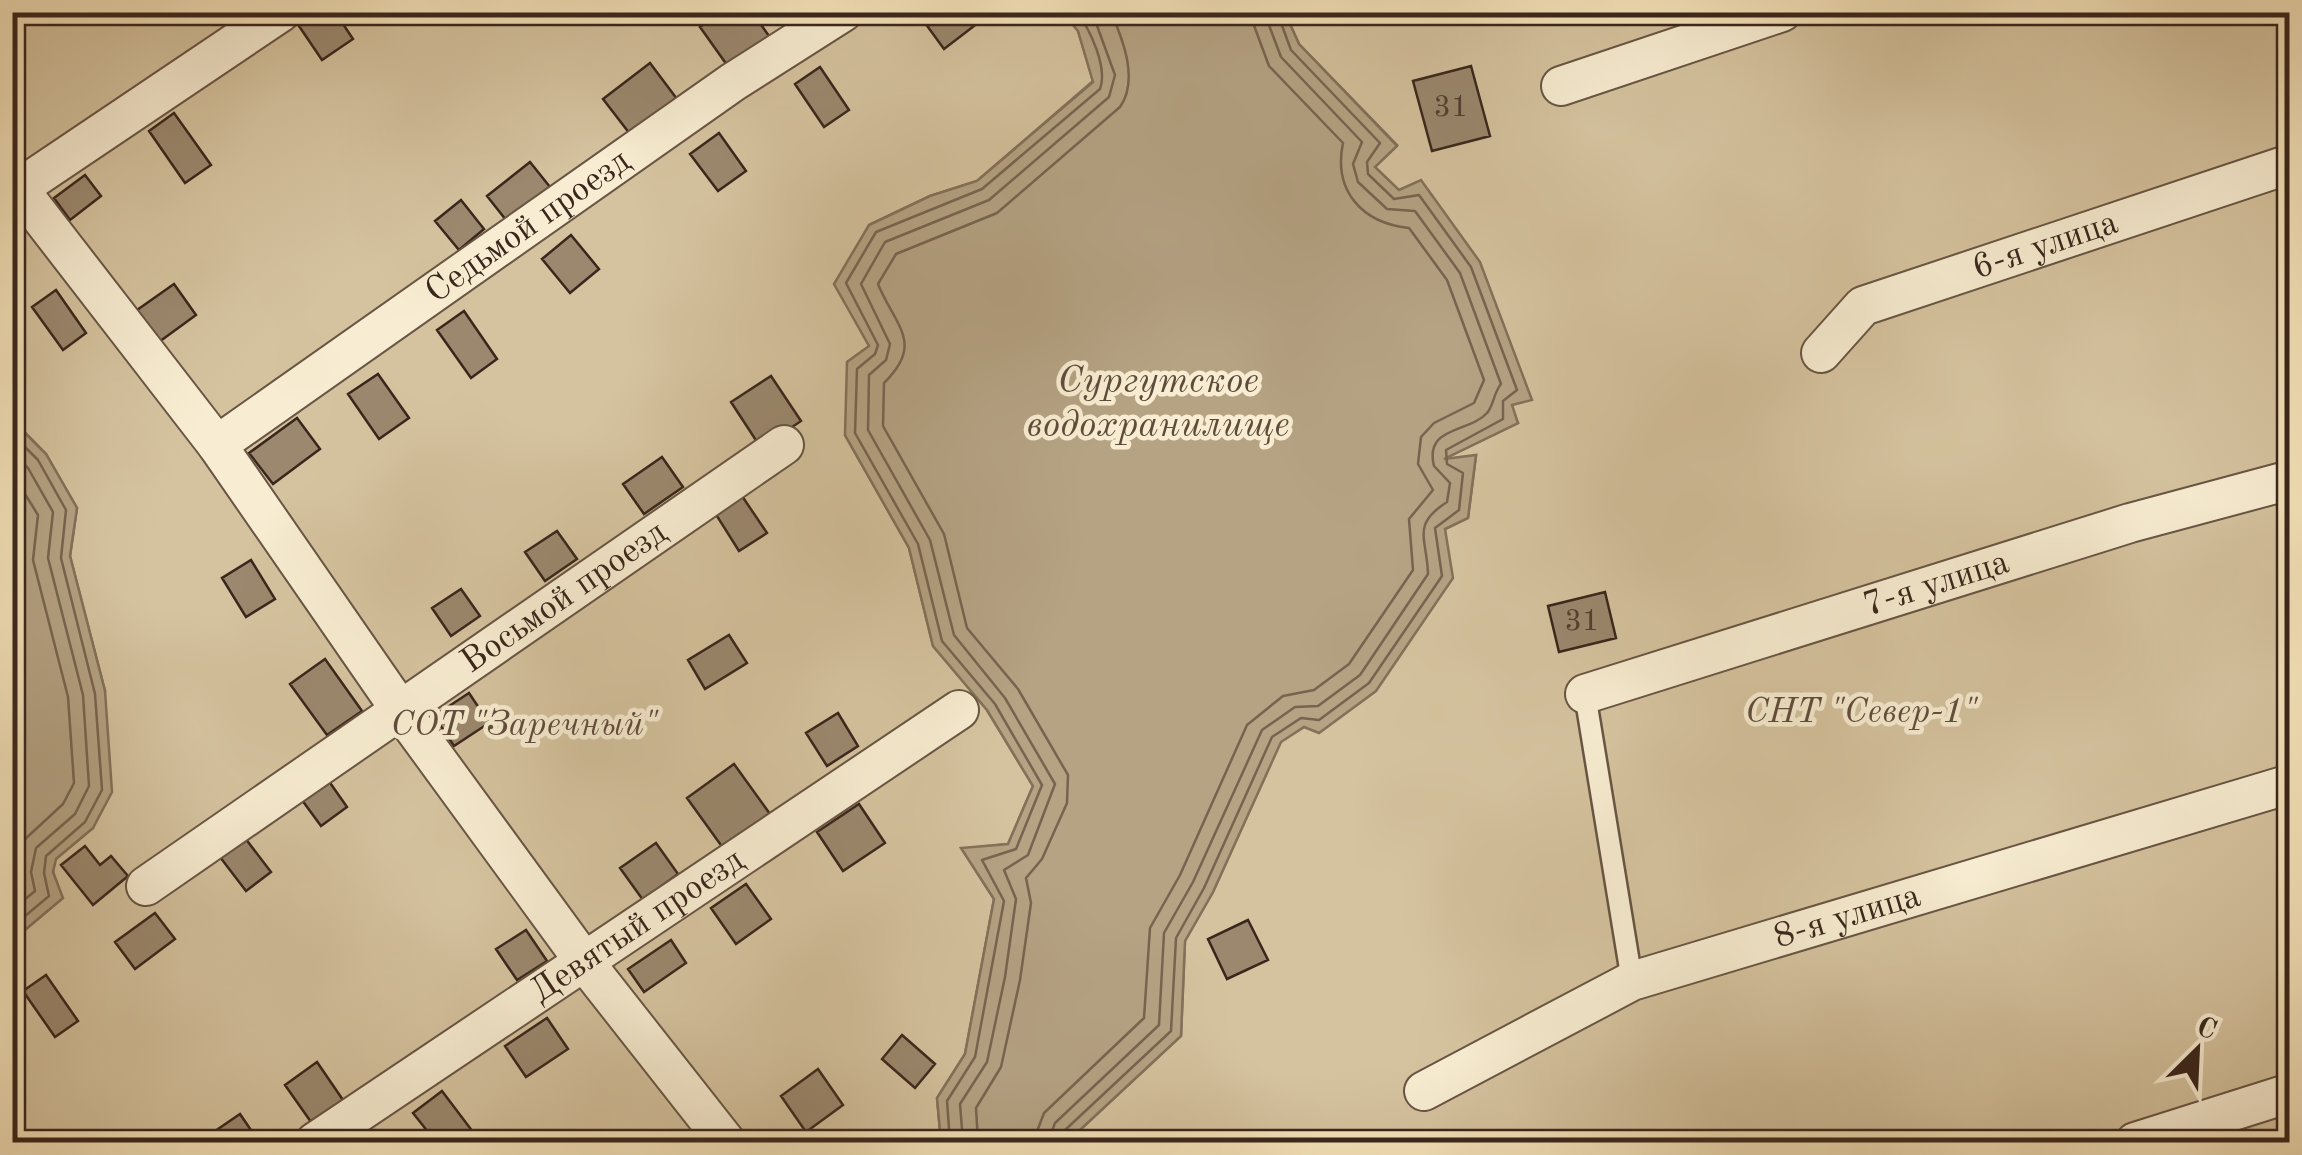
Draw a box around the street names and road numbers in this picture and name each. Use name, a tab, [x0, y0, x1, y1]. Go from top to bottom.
street label: Седьмой проезд	[419, 143, 636, 310]
street label: 6-я улица	[1968, 205, 2122, 286]
street label: Восьмой проезд	[455, 514, 673, 680]
street label: 7-я улица	[1859, 545, 2013, 623]
street label: Девятый проезд	[524, 842, 750, 1010]
street label: 8-я улица	[1770, 878, 1925, 955]

